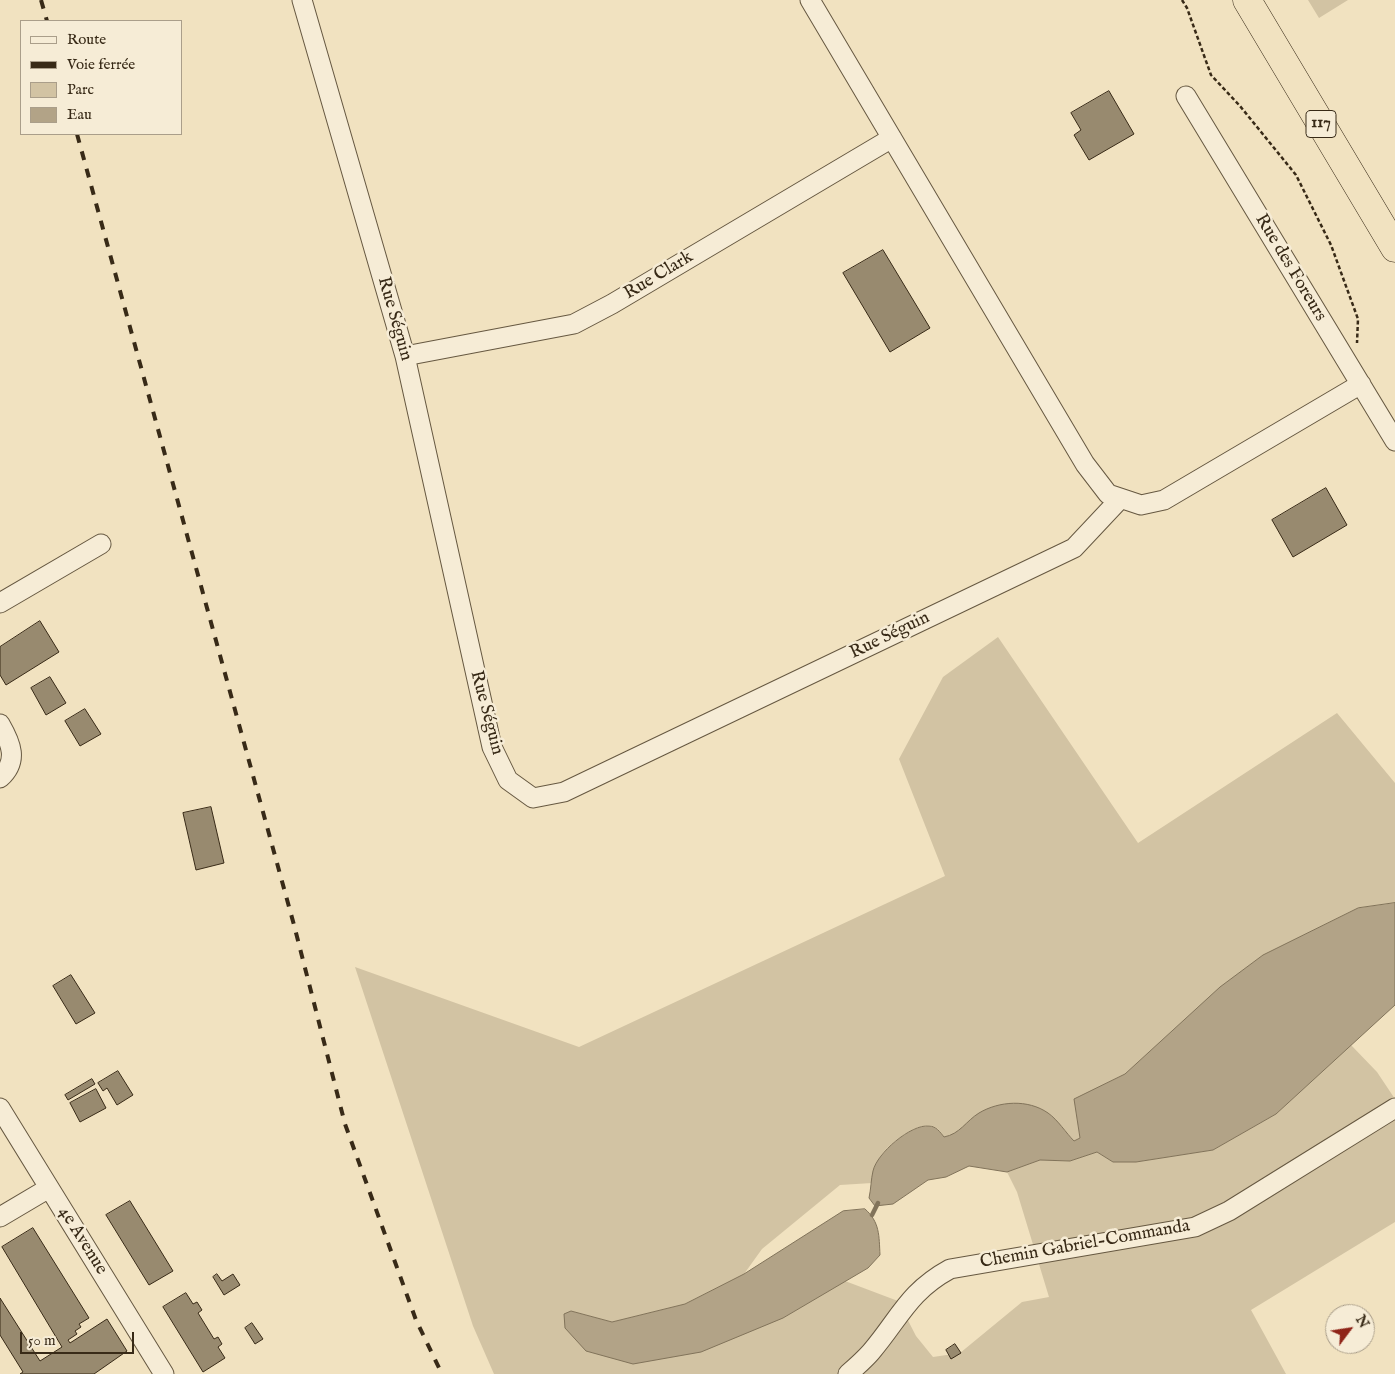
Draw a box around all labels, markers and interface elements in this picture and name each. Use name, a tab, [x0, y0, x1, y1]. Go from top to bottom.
legend	[20, 20, 182, 135]
text: Route	[67, 30, 106, 49]
text: Voie ferrée	[67, 55, 135, 74]
text: Parc	[67, 80, 94, 99]
text: Eau	[67, 105, 92, 124]
road number: 117	[1306, 110, 1336, 138]
street label: Rue des Foreurs	[1250, 210, 1330, 326]
street label: Rue Clark	[620, 247, 698, 305]
street label: Rue Séguin	[372, 275, 416, 363]
street label: Rue Séguin	[847, 607, 933, 665]
street label: Rue Séguin	[464, 669, 508, 757]
street label: 4e Avenue	[53, 1203, 111, 1279]
street label: Chemin Gabriel-Commanda	[978, 1216, 1192, 1274]
north arrow	[1325, 1304, 1375, 1354]
text: N	[1351, 1312, 1373, 1332]
scale bar	[22, 1322, 136, 1354]
text: 50 m	[28, 1331, 56, 1350]

